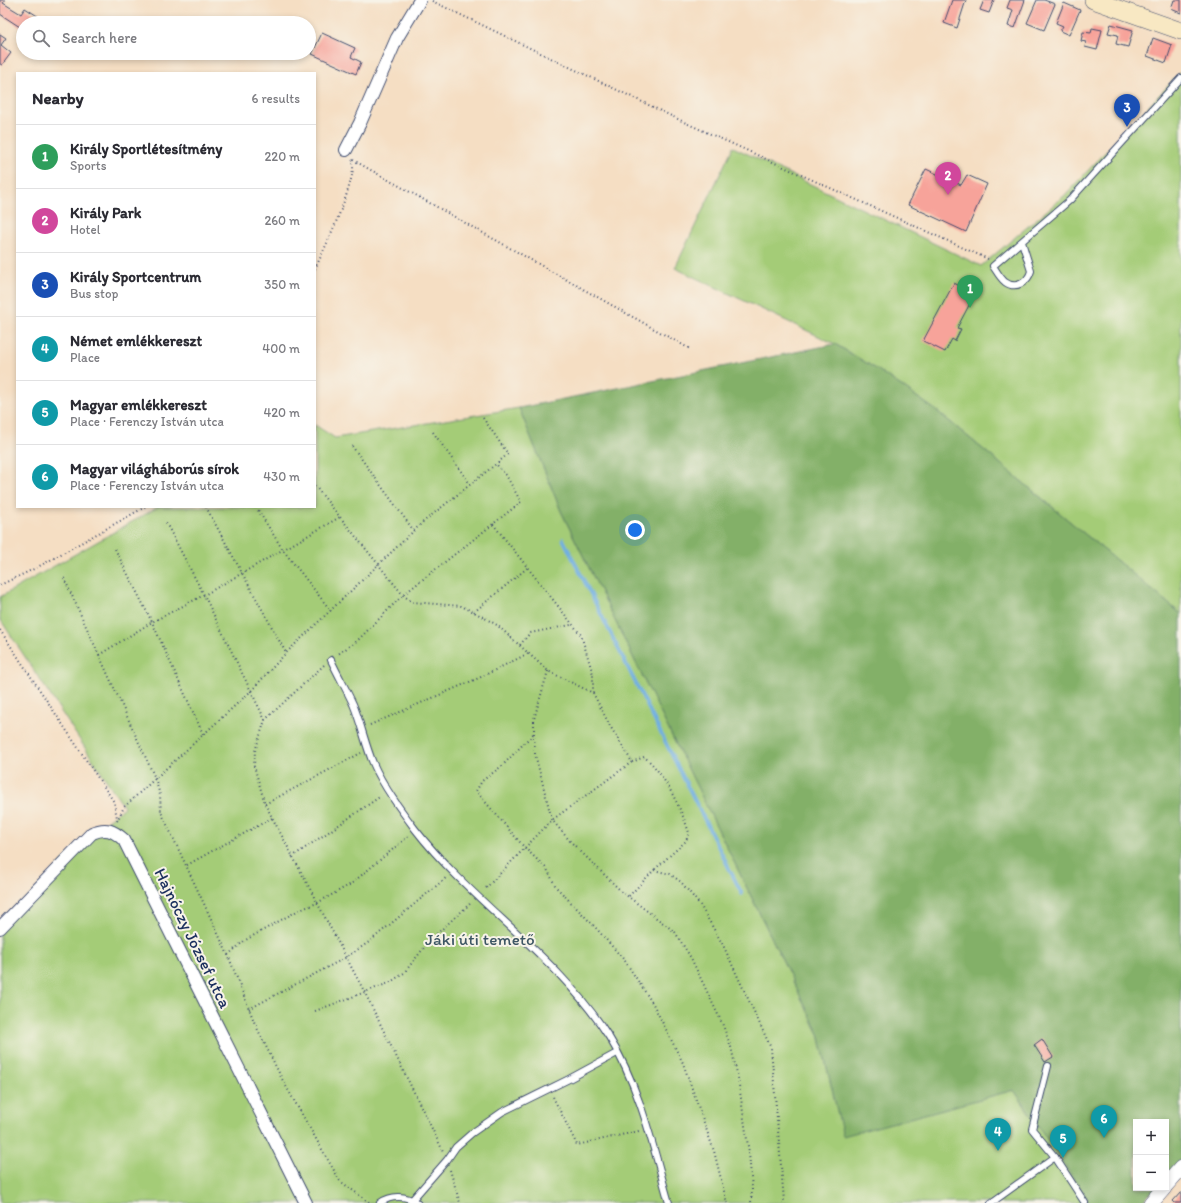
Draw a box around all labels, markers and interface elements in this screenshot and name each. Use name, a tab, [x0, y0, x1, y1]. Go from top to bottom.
search box	[16, 16, 316, 60]
icon: search	[30, 27, 52, 49]
text: Search here	[62, 29, 137, 47]
text: Nearby	[32, 88, 84, 108]
text: 6 results	[252, 91, 300, 106]
pin: 3	[1114, 94, 1140, 127]
text: Király Sportlétesítmény	[70, 140, 222, 158]
text: 1	[42, 149, 48, 164]
text: 220 m	[264, 149, 300, 164]
text: Sports	[70, 158, 106, 173]
pin: 2	[935, 162, 961, 195]
text: Király Park	[70, 204, 141, 222]
text: 2	[42, 213, 48, 228]
text: 260 m	[264, 213, 300, 228]
text: Hotel	[70, 222, 100, 237]
text: Király Sportcentrum	[70, 268, 201, 286]
pin: 1	[957, 275, 983, 308]
text: 3	[41, 277, 49, 292]
text: 350 m	[264, 277, 300, 292]
text: Bus stop	[70, 286, 118, 301]
text: Német emlékkereszt	[70, 332, 202, 350]
text: 4	[41, 341, 49, 356]
text: 400 m	[262, 341, 300, 356]
text: Place	[70, 350, 100, 365]
text: Magyar emlékkereszt	[70, 396, 207, 414]
text: 5	[42, 405, 48, 420]
text: 420 m	[263, 405, 300, 420]
text: Place · Ferenczy István utca	[70, 414, 224, 429]
text: Magyar világháborús sírok	[70, 460, 239, 478]
text: 6	[42, 469, 48, 484]
text: 430 m	[263, 469, 300, 484]
text: Place · Ferenczy István utca	[70, 478, 224, 493]
your location	[625, 520, 645, 540]
street label: Hajnóczy József utca	[150, 865, 236, 1011]
park label: Jáki úti temető	[425, 929, 535, 949]
pin: 6	[1091, 1105, 1117, 1138]
pin: 4	[985, 1118, 1011, 1151]
map controls	[1133, 1119, 1169, 1191]
button: +	[1133, 1119, 1169, 1155]
pin: 5	[1050, 1125, 1076, 1158]
button: −	[1133, 1155, 1169, 1191]

